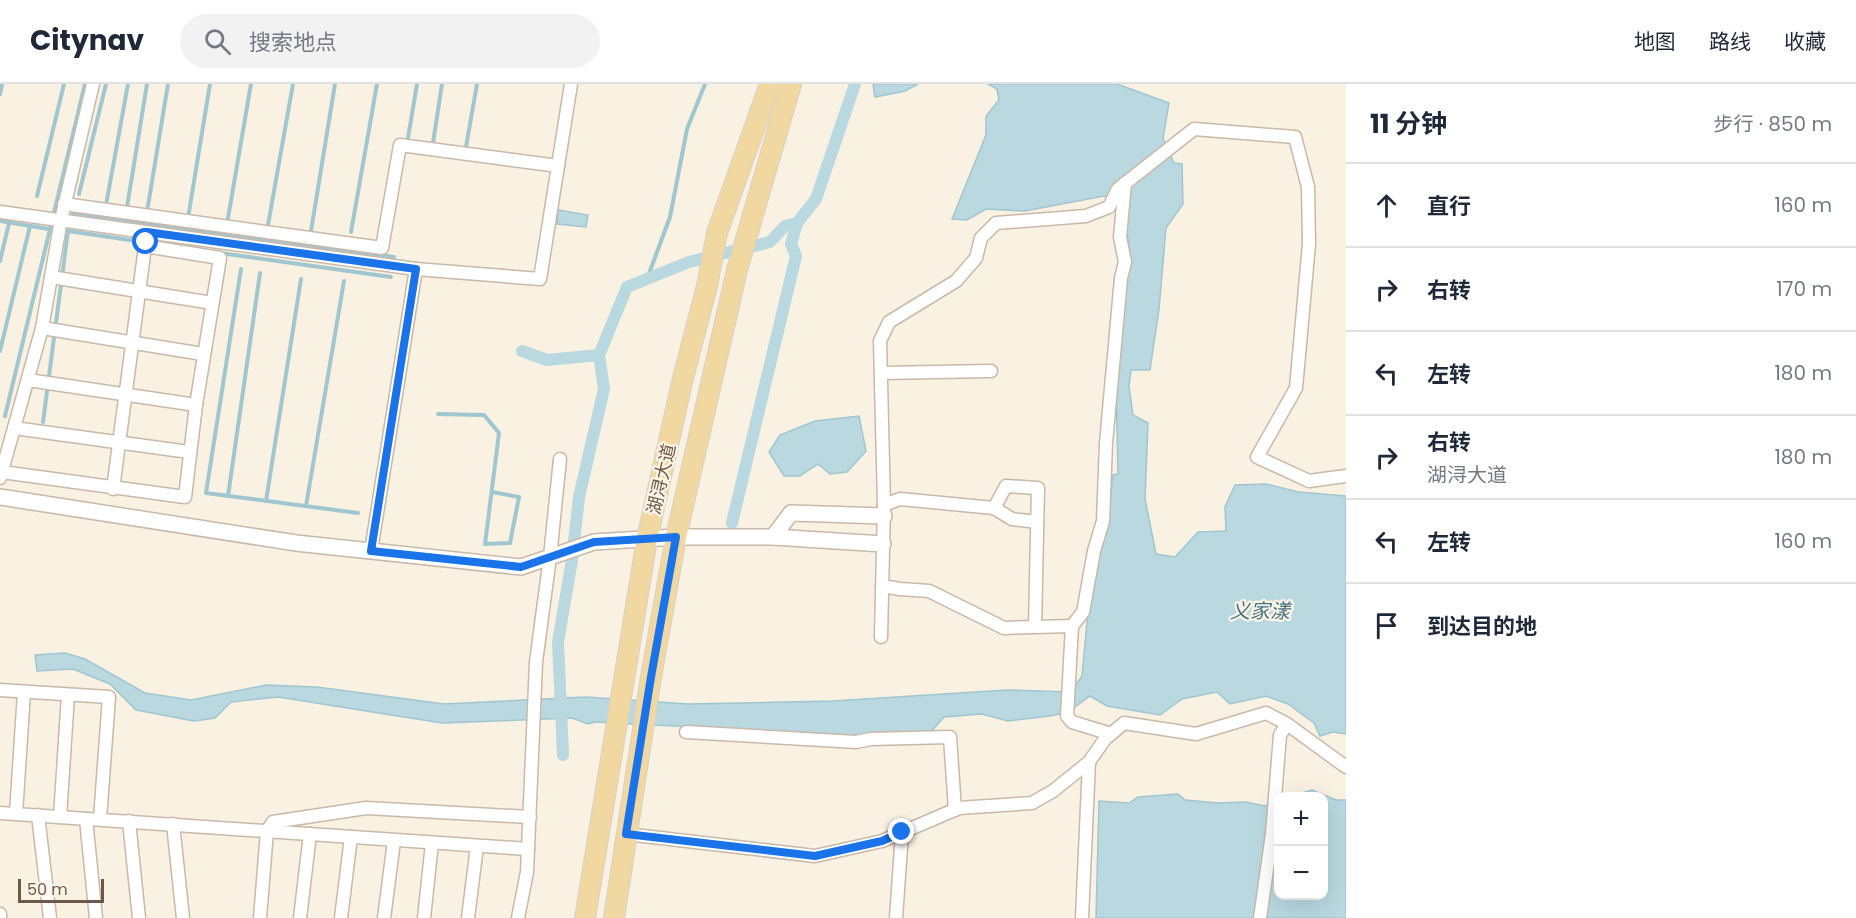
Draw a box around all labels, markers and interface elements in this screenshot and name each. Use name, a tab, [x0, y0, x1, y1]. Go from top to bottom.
search box	[180, 14, 600, 68]
text: Citynav	[30, 21, 144, 60]
icon: search	[201, 25, 234, 58]
text: 搜索地点	[249, 27, 337, 58]
text: 地图	[1634, 27, 1676, 56]
text: 路线	[1709, 27, 1751, 56]
text: 收藏	[1784, 27, 1826, 56]
text: 11 分钟	[1370, 106, 1447, 142]
text: 步行 · 850 m	[1713, 110, 1832, 138]
icon: ahead	[1370, 189, 1403, 222]
text: 直行	[1427, 191, 1471, 222]
text: 160 m	[1774, 191, 1832, 219]
route start	[132, 228, 158, 254]
icon: right	[1370, 273, 1403, 306]
text: 右转	[1427, 275, 1471, 306]
text: 170 m	[1776, 275, 1832, 303]
icon: left	[1370, 357, 1403, 390]
text: 左转	[1427, 359, 1471, 390]
text: 180 m	[1774, 359, 1832, 387]
text: 右转	[1427, 427, 1471, 458]
street label: 湖浔大道	[641, 441, 681, 517]
icon: right	[1370, 441, 1403, 474]
text: 180 m	[1774, 443, 1832, 471]
text: 湖浔大道	[1427, 461, 1507, 489]
icon: left	[1370, 525, 1403, 558]
text: 左转	[1427, 527, 1471, 558]
text: 160 m	[1774, 527, 1832, 555]
water label: 义家漾	[1230, 597, 1293, 625]
icon: arrive	[1370, 609, 1403, 642]
text: 到达目的地	[1427, 611, 1537, 642]
map controls	[1274, 792, 1328, 900]
button: +	[1274, 792, 1328, 846]
route end	[888, 818, 914, 844]
button: −	[1274, 846, 1328, 900]
scale bar	[18, 876, 104, 904]
text: 50 m	[27, 878, 68, 901]

